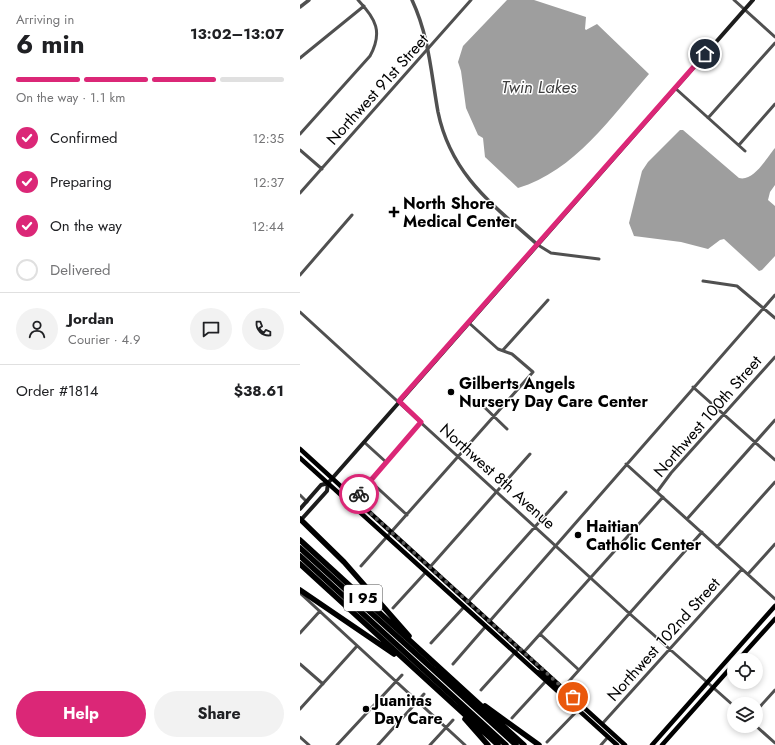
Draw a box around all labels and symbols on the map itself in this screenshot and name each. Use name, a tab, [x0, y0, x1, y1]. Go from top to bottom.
street label: Northwest 91st Street	[321, 29, 434, 150]
pin	[688, 37, 722, 71]
water label: Twin Lakes	[501, 75, 577, 99]
place label: North Shore Medical Center	[403, 192, 517, 233]
marker: North Shore Medical Center	[388, 206, 400, 218]
street label: Northwest 100th Street	[648, 350, 767, 482]
place label: Gilberts Angels Nursery Day Care Center	[459, 372, 649, 413]
marker: Gilberts Angels Nursery Day Care Center	[446, 387, 456, 397]
street label: Northwest 8th Avenue	[435, 418, 560, 535]
courier	[339, 474, 379, 514]
place label: Haitian Catholic Center	[586, 515, 702, 556]
marker: Haitian Catholic Center	[573, 530, 583, 540]
street label: Northwest 102nd Street	[602, 572, 725, 706]
road number: I 95	[344, 585, 382, 611]
pin	[556, 680, 590, 714]
place label: Juanitas Day Care	[371, 689, 443, 730]
marker: Juanitas Day Care	[361, 704, 371, 714]

